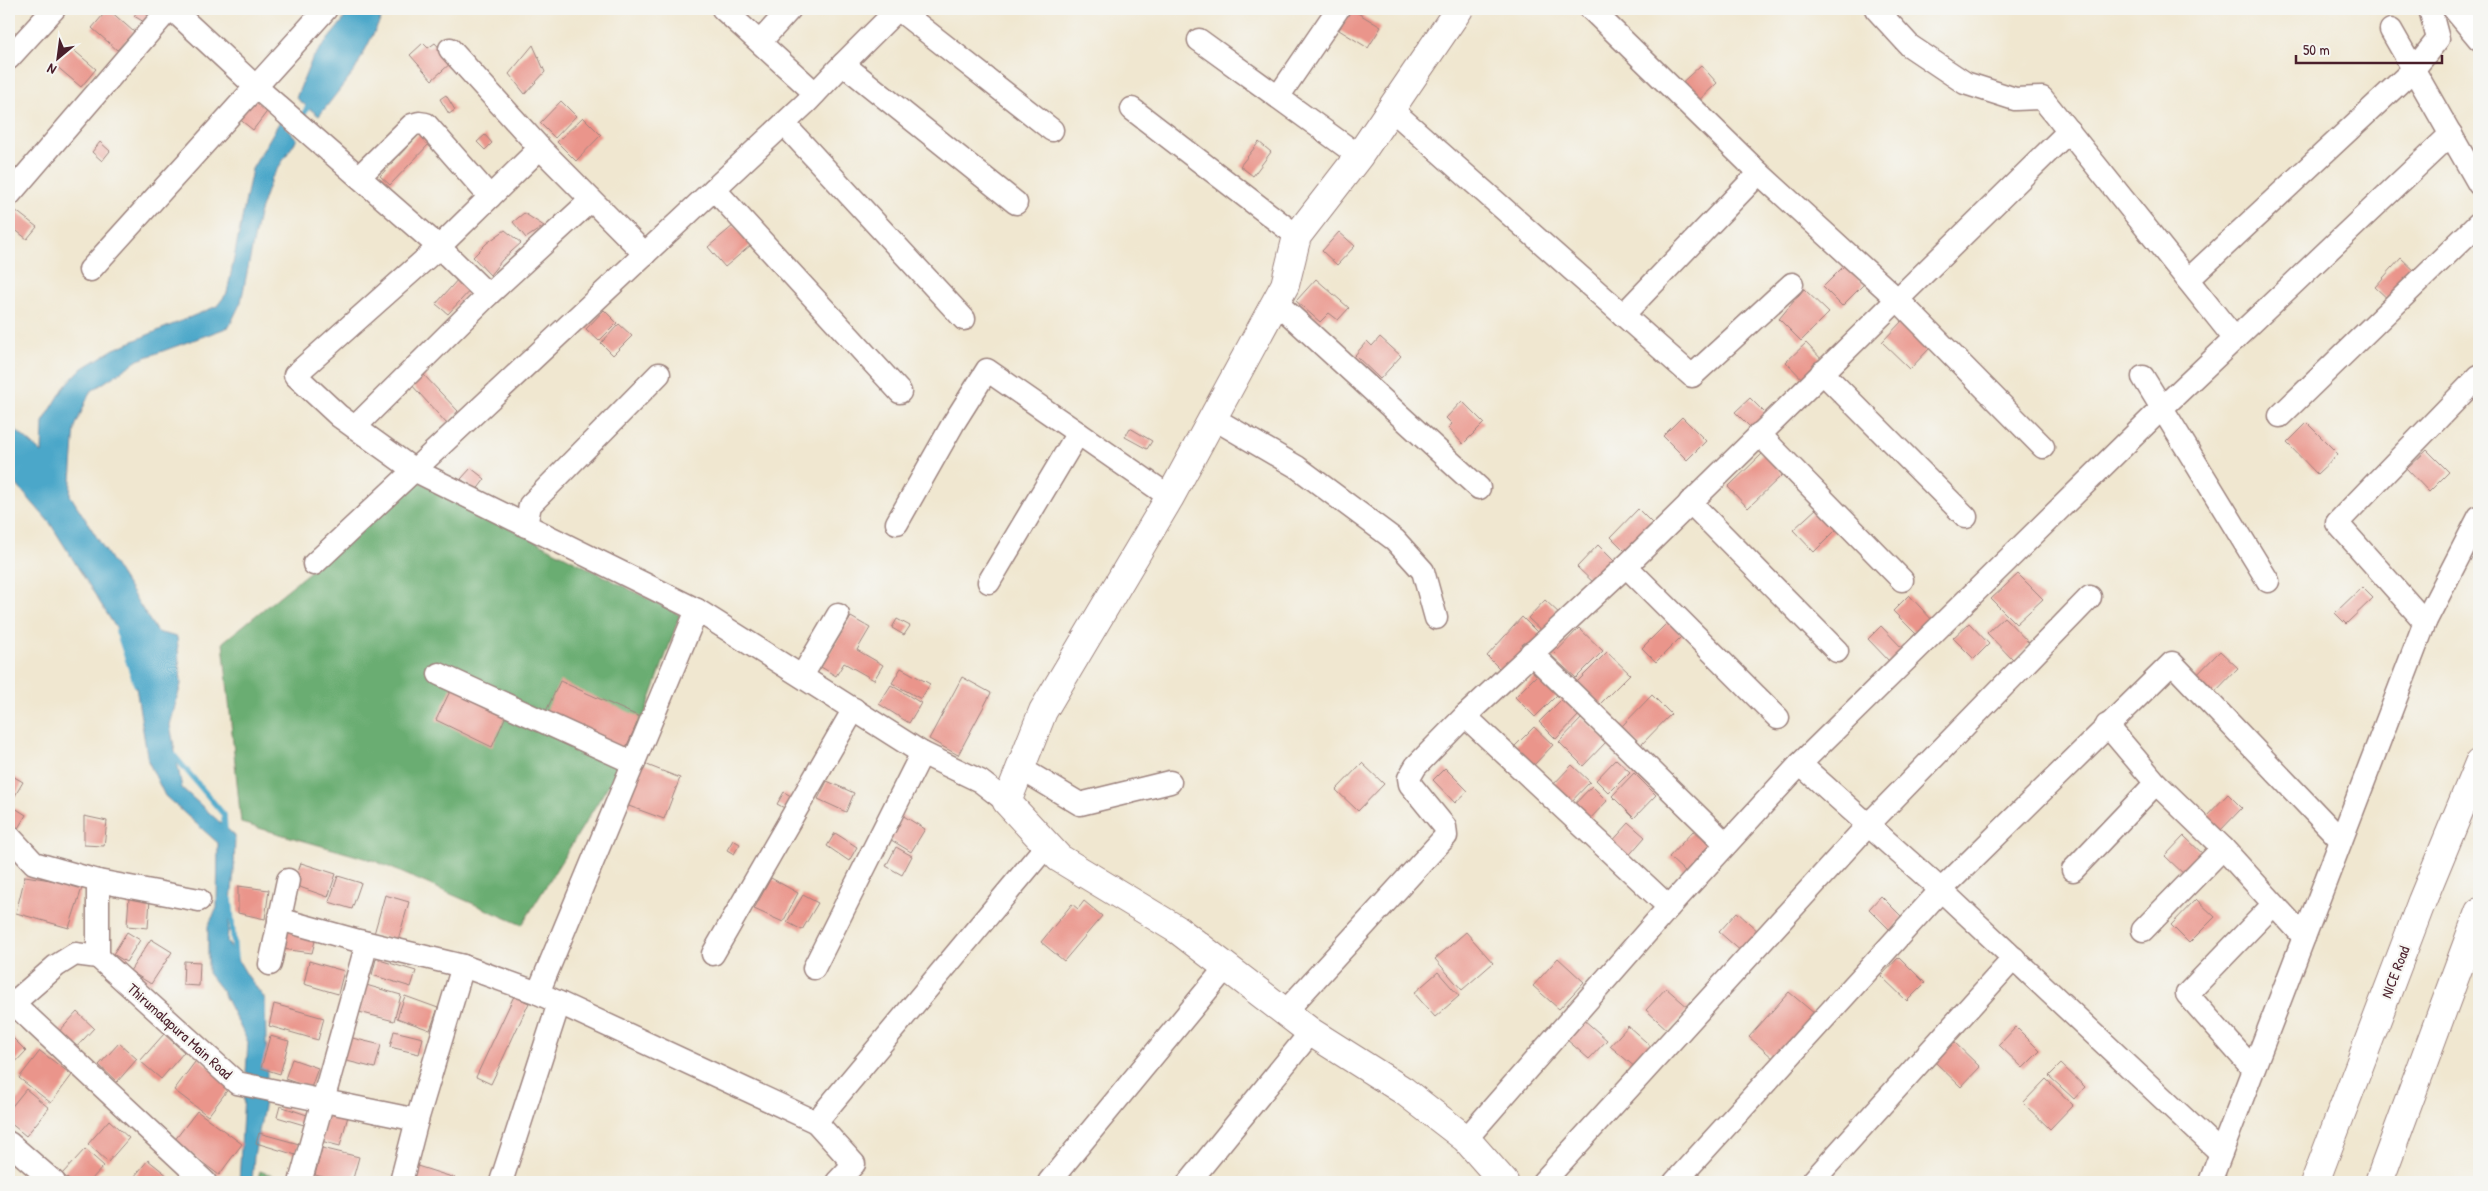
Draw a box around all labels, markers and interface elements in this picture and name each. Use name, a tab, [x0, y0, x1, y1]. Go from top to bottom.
north arrow	[32, 32, 82, 82]
scale bar	[2296, 32, 2442, 64]
text: 50 m	[2303, 39, 2330, 60]
text: N	[43, 59, 59, 80]
street label: NICE Road	[2375, 943, 2415, 1001]
street label: Thirumalapura Main Road	[123, 978, 237, 1084]

